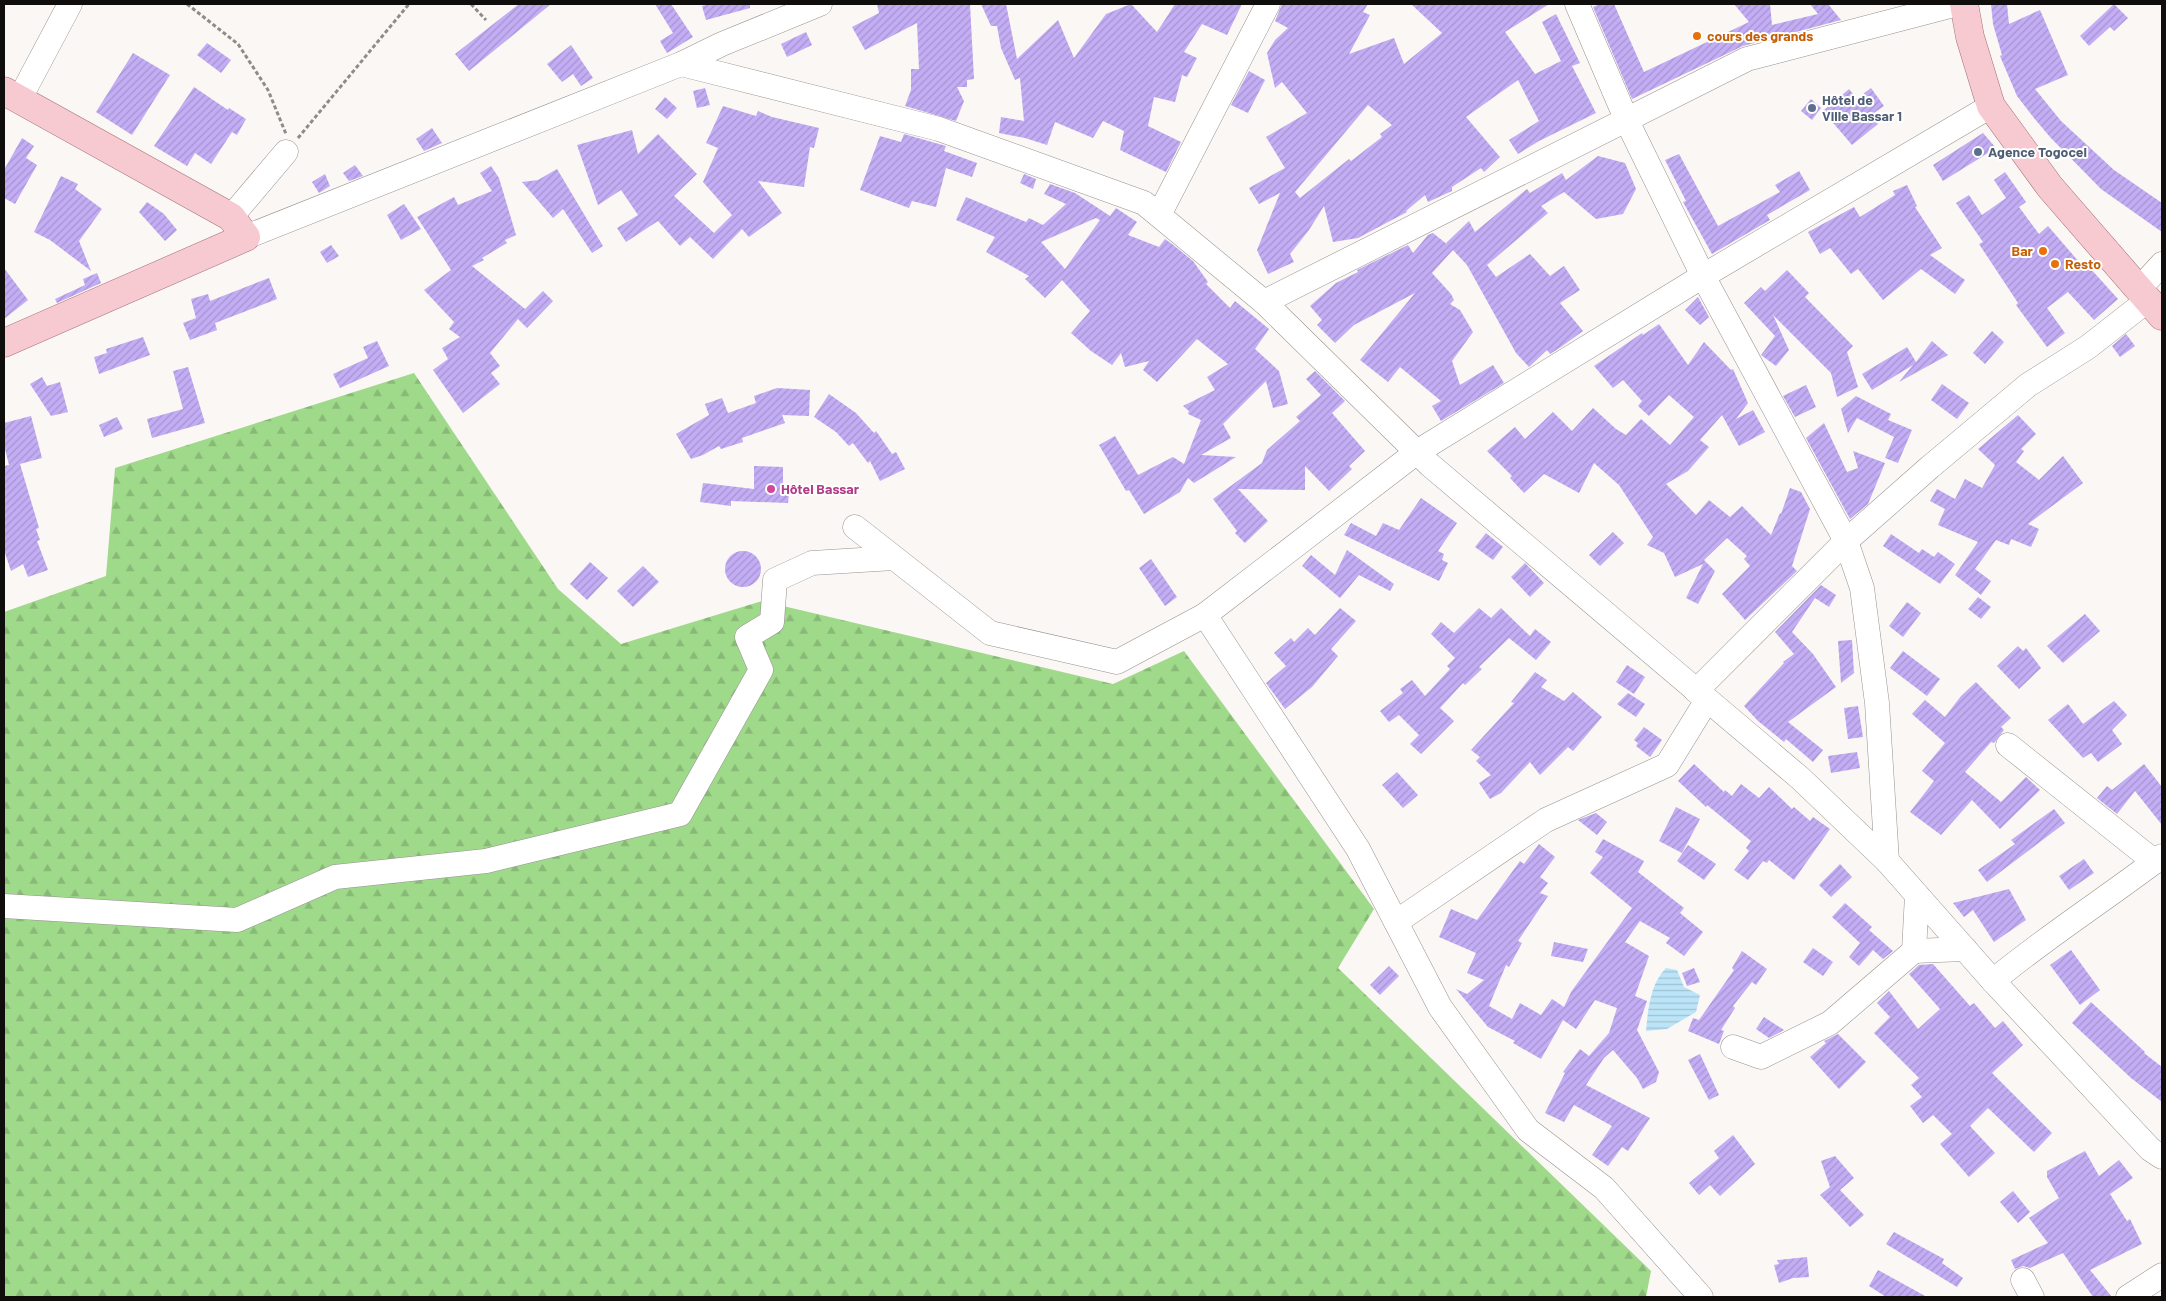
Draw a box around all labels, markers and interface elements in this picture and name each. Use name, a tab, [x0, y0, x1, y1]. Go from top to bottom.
place label: cours des grands	[1707, 27, 1813, 44]
marker: cours des grands	[1691, 30, 1703, 42]
place label: Hôtel de Ville Bassar 1	[1822, 91, 1902, 124]
marker: Hôtel de Ville Bassar 1	[1806, 102, 1818, 114]
place label: Agence Togocel	[1988, 143, 2087, 160]
marker: Agence Togocel	[1972, 146, 1984, 158]
place label: Bar	[2012, 242, 2034, 259]
marker: Bar	[2037, 245, 2049, 257]
place label: Resto	[2065, 255, 2101, 272]
marker: Resto	[2049, 258, 2061, 270]
place label: Hôtel Bassar	[781, 480, 860, 497]
marker: Hôtel Bassar	[765, 483, 777, 495]

